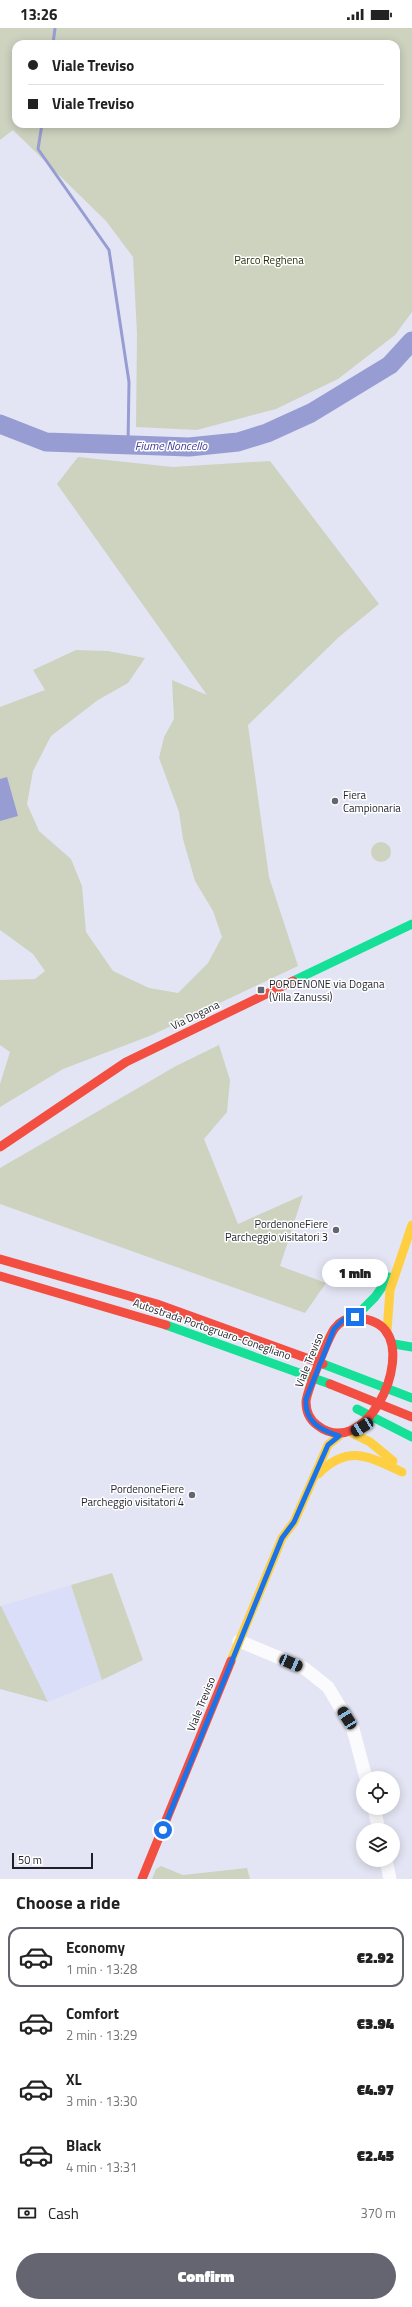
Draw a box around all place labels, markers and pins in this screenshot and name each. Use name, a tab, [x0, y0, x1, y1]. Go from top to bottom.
place label: Fiera Campionaria	[343, 787, 401, 816]
marker: Fiera Campionaria	[330, 796, 340, 806]
place label: PORDENONE via Dogana (Villa Zanussi)	[269, 976, 385, 1005]
marker: PORDENONE via Dogana (Villa Zanussi)	[256, 985, 266, 995]
place label: PordenoneFiere Parcheggio visitatori 3	[225, 1216, 328, 1245]
marker: PordenoneFiere Parcheggio visitatori 3	[331, 1225, 341, 1235]
place label: PordenoneFiere Parcheggio visitatori 4	[81, 1481, 184, 1510]
marker: PordenoneFiere Parcheggio visitatori 4	[187, 1490, 197, 1500]

